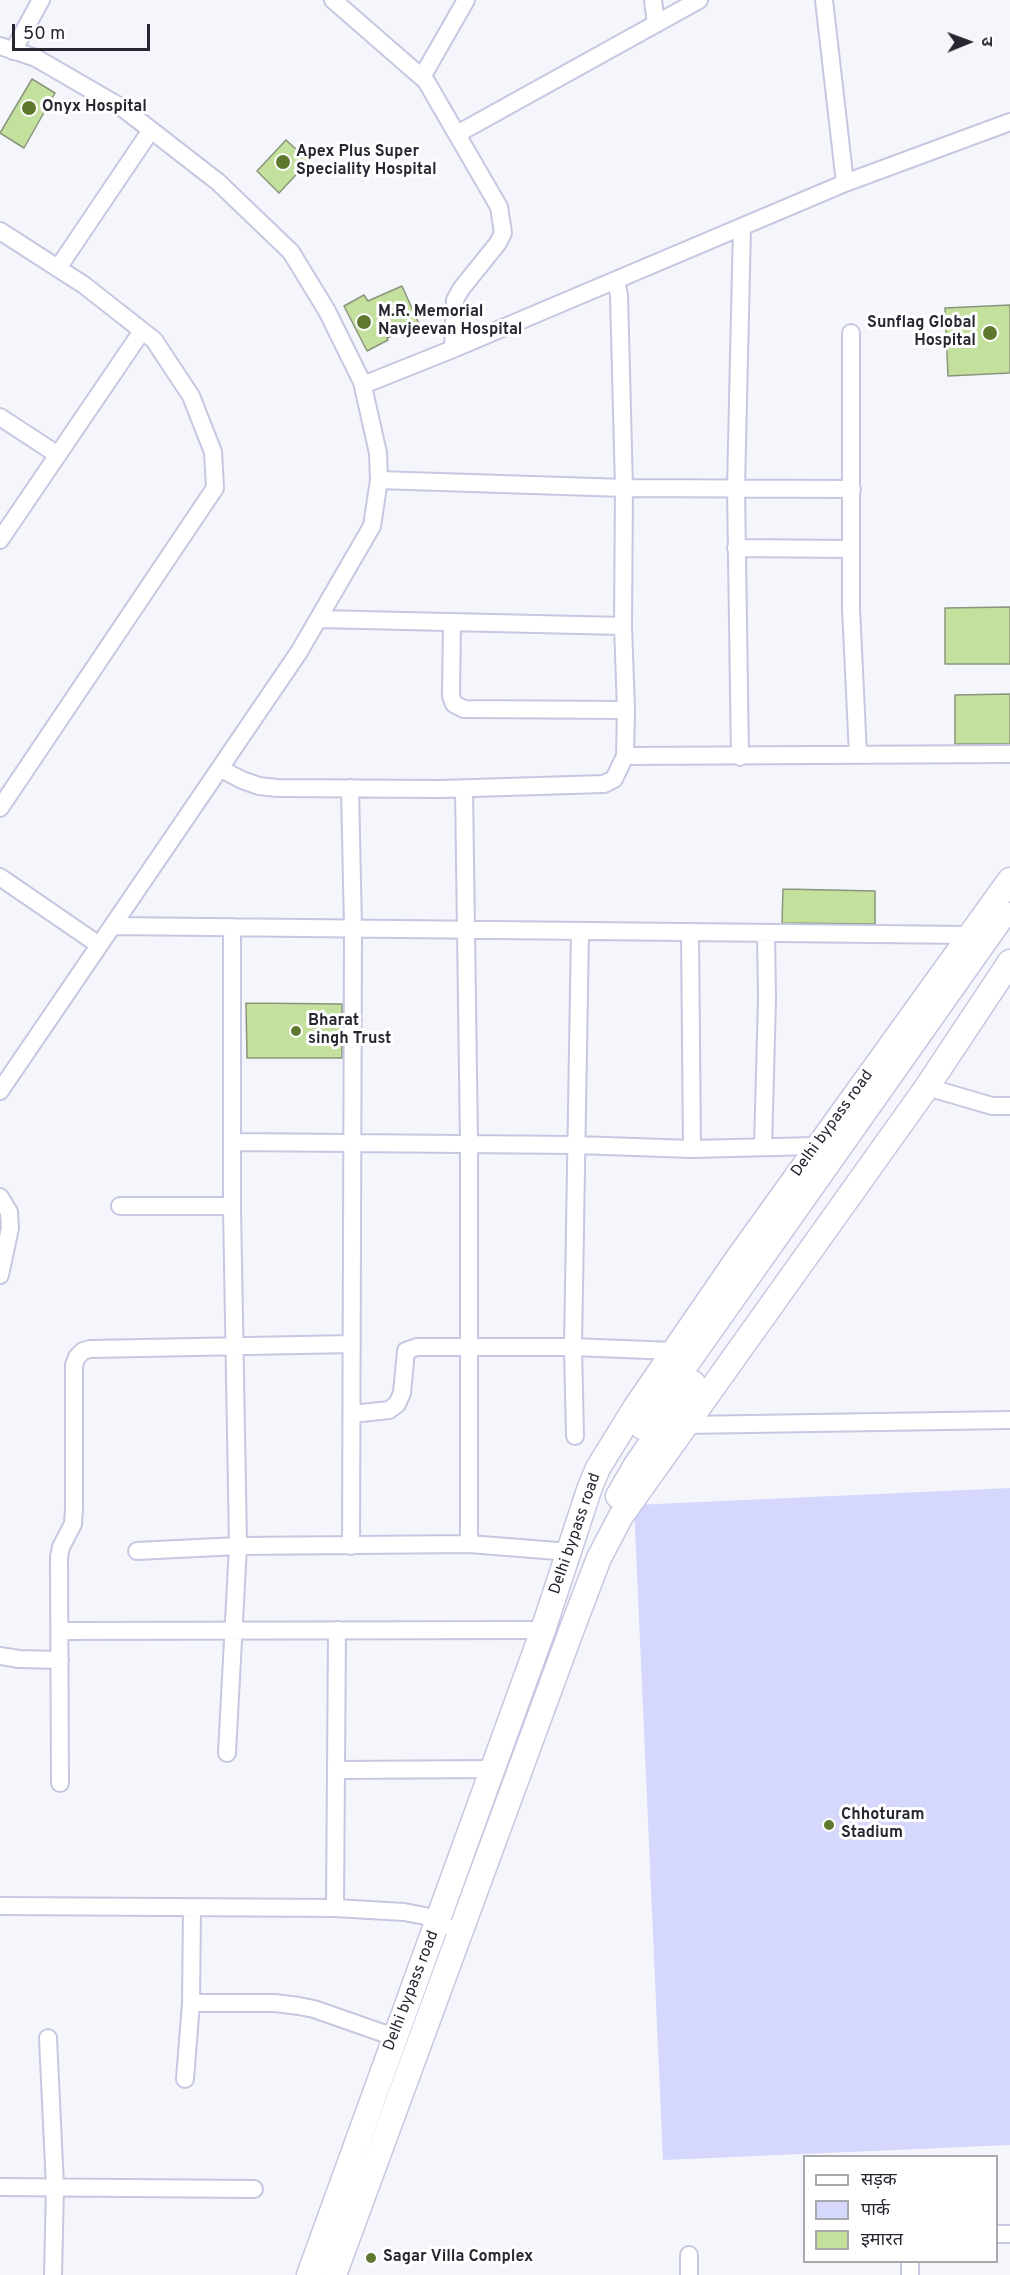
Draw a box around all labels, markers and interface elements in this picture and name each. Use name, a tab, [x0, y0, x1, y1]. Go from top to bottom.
scale bar	[15, 12, 153, 50]
north arrow	[938, 12, 998, 72]
text: 50 m	[23, 23, 65, 46]
text: उ	[976, 37, 996, 47]
place label: Onyx Hospital	[42, 98, 147, 118]
marker: Onyx Hospital	[20, 99, 38, 117]
place label: Apex Plus Super Speciality Hospital	[296, 143, 437, 181]
marker: Apex Plus Super Speciality Hospital	[274, 153, 292, 171]
place label: M.R. Memorial Navjeevan Hospital	[378, 303, 522, 341]
marker: M.R. Memorial Navjeevan Hospital	[355, 313, 373, 331]
place label: Sunflag Global Hospital	[867, 314, 976, 352]
marker: Sunflag Global Hospital	[981, 324, 999, 342]
place label: Bharat singh Trust	[308, 1012, 391, 1050]
marker: Bharat singh Trust	[289, 1024, 303, 1038]
street label: Delhi bypass road	[788, 1067, 878, 1181]
street label: Delhi bypass road	[546, 1471, 606, 1597]
place label: Chhoturam Stadium	[841, 1806, 925, 1844]
marker: Chhoturam Stadium	[822, 1818, 836, 1832]
street label: Delhi bypass road	[380, 1928, 444, 2054]
legend	[803, 2155, 998, 2263]
text: सड़क	[861, 2169, 897, 2192]
text: पार्क	[861, 2199, 890, 2222]
text: इमारत	[861, 2229, 903, 2252]
place label: Sagar Villa Complex	[383, 2248, 533, 2268]
marker: Sagar Villa Complex	[364, 2251, 378, 2265]

